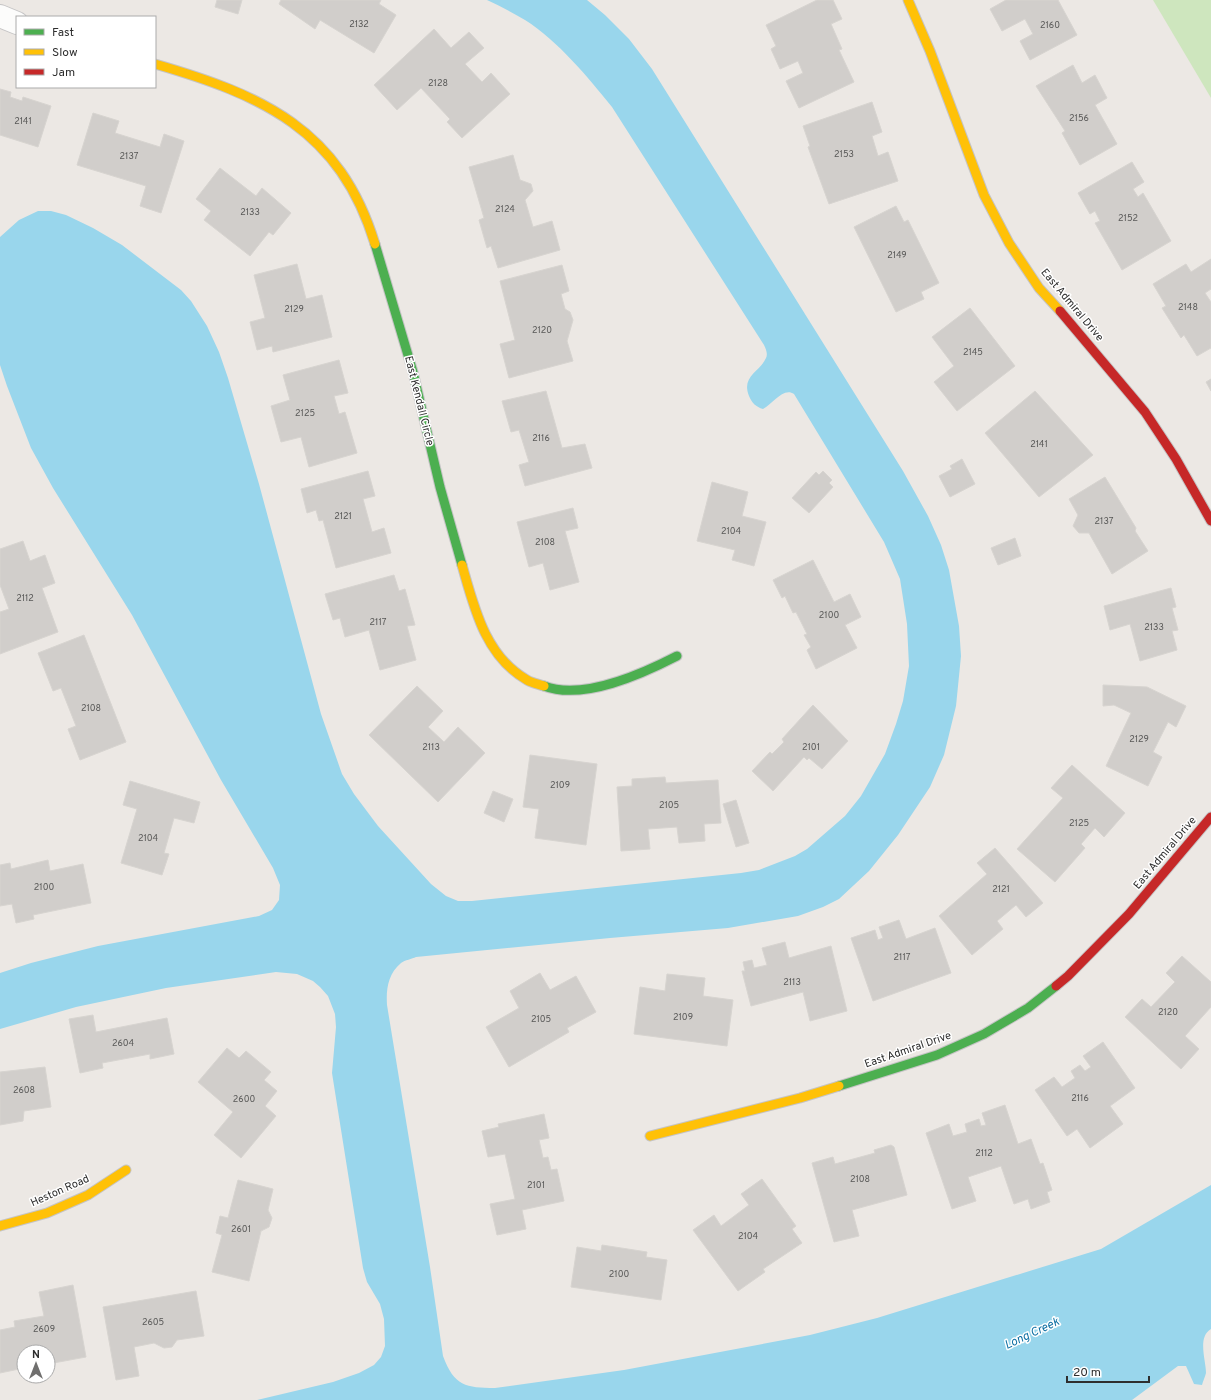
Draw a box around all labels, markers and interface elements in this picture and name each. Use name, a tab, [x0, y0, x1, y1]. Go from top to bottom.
legend	[16, 16, 156, 88]
house number: 2132	[349, 19, 369, 30]
house number: 2160	[1040, 20, 1060, 31]
text: Fast	[52, 25, 74, 41]
text: Slow	[52, 45, 78, 61]
text: Jam	[52, 65, 75, 81]
house number: 2128	[428, 78, 448, 89]
house number: 2156	[1069, 113, 1089, 124]
house number: 2141	[14, 116, 32, 127]
house number: 2153	[834, 149, 854, 160]
house number: 2137	[120, 151, 139, 162]
house number: 2124	[495, 204, 515, 215]
house number: 2133	[240, 207, 260, 218]
house number: 2152	[1118, 213, 1138, 224]
house number: 2149	[887, 250, 907, 261]
street label: East Admiral Drive	[1037, 266, 1107, 344]
house number: 2148	[1178, 302, 1198, 313]
house number: 2129	[284, 304, 304, 315]
house number: 2120	[532, 325, 552, 336]
house number: 2145	[963, 347, 983, 358]
street label: East Kendall Circle	[401, 355, 437, 447]
house number: 2125	[295, 408, 315, 419]
house number: 2116	[532, 433, 550, 444]
house number: 2141	[1030, 439, 1048, 450]
house number: 2121	[334, 511, 352, 522]
house number: 2137	[1095, 516, 1114, 527]
house number: 2104	[721, 526, 742, 537]
house number: 2108	[535, 537, 555, 548]
house number: 2112	[16, 593, 34, 604]
house number: 2100	[819, 610, 839, 621]
house number: 2117	[370, 617, 387, 628]
house number: 2133	[1144, 622, 1164, 633]
house number: 2108	[81, 703, 101, 714]
house number: 2129	[1129, 734, 1149, 745]
house number: 2113	[422, 742, 440, 753]
house number: 2101	[802, 742, 820, 753]
house number: 2109	[550, 780, 570, 791]
house number: 2105	[659, 800, 679, 811]
street label: East Admiral Drive	[1130, 814, 1200, 892]
house number: 2125	[1069, 818, 1089, 829]
house number: 2104	[138, 833, 159, 844]
house number: 2100	[34, 882, 54, 893]
house number: 2121	[992, 884, 1010, 895]
house number: 2117	[894, 952, 911, 963]
house number: 2113	[783, 977, 801, 988]
house number: 2120	[1158, 1007, 1178, 1018]
house number: 2109	[673, 1012, 693, 1023]
house number: 2105	[531, 1014, 551, 1025]
street label: East Admiral Drive	[863, 1029, 953, 1071]
house number: 2604	[112, 1038, 135, 1049]
house number: 2608	[13, 1085, 35, 1096]
house number: 2116	[1071, 1093, 1089, 1104]
house number: 2600	[233, 1094, 255, 1105]
house number: 2112	[975, 1148, 993, 1159]
street label: Heston Road	[28, 1172, 92, 1210]
house number: 2108	[850, 1174, 870, 1185]
house number: 2101	[527, 1180, 545, 1191]
house number: 2601	[231, 1224, 251, 1235]
house number: 2104	[738, 1231, 759, 1242]
house number: 2100	[609, 1269, 629, 1280]
water label: Long Creek	[1002, 1314, 1063, 1354]
house number: 2605	[142, 1317, 164, 1328]
house number: 2609	[33, 1324, 55, 1335]
north arrow	[16, 1344, 56, 1384]
text: N	[32, 1348, 40, 1362]
scale bar	[1067, 1358, 1149, 1384]
text: 20 m	[1073, 1365, 1101, 1381]

